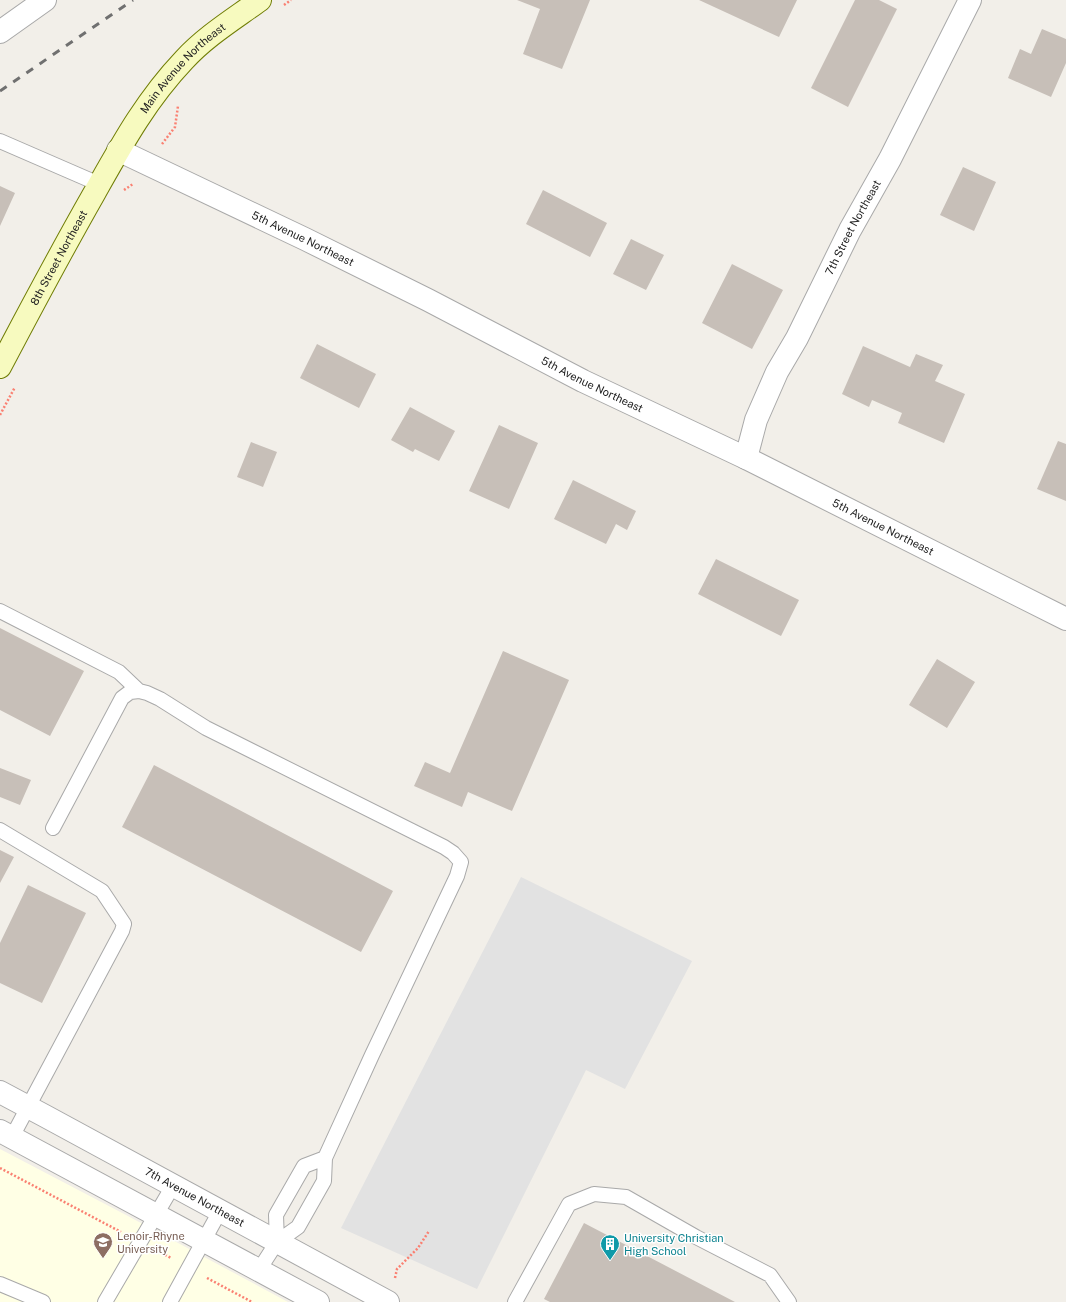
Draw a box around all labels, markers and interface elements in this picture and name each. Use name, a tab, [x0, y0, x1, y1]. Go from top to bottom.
street label: Main Avenue Northeast	[138, 21, 228, 115]
street label: 7th Street Northeast	[823, 178, 883, 277]
street label: 8th Street Northeast	[28, 208, 89, 307]
street label: 5th Avenue Northeast	[250, 209, 356, 268]
street label: 5th Avenue Northeast	[539, 354, 645, 414]
street label: 5th Avenue Northeast	[830, 496, 936, 557]
street label: 7th Avenue Northeast	[143, 1165, 246, 1229]
place label: Lenoir-Rhyne University	[117, 1230, 185, 1255]
school or university icon: Lenoir-Rhyne University	[92, 1231, 114, 1259]
place label: University Christian High School	[624, 1232, 724, 1257]
building icon: University Christian High School	[599, 1233, 621, 1261]

